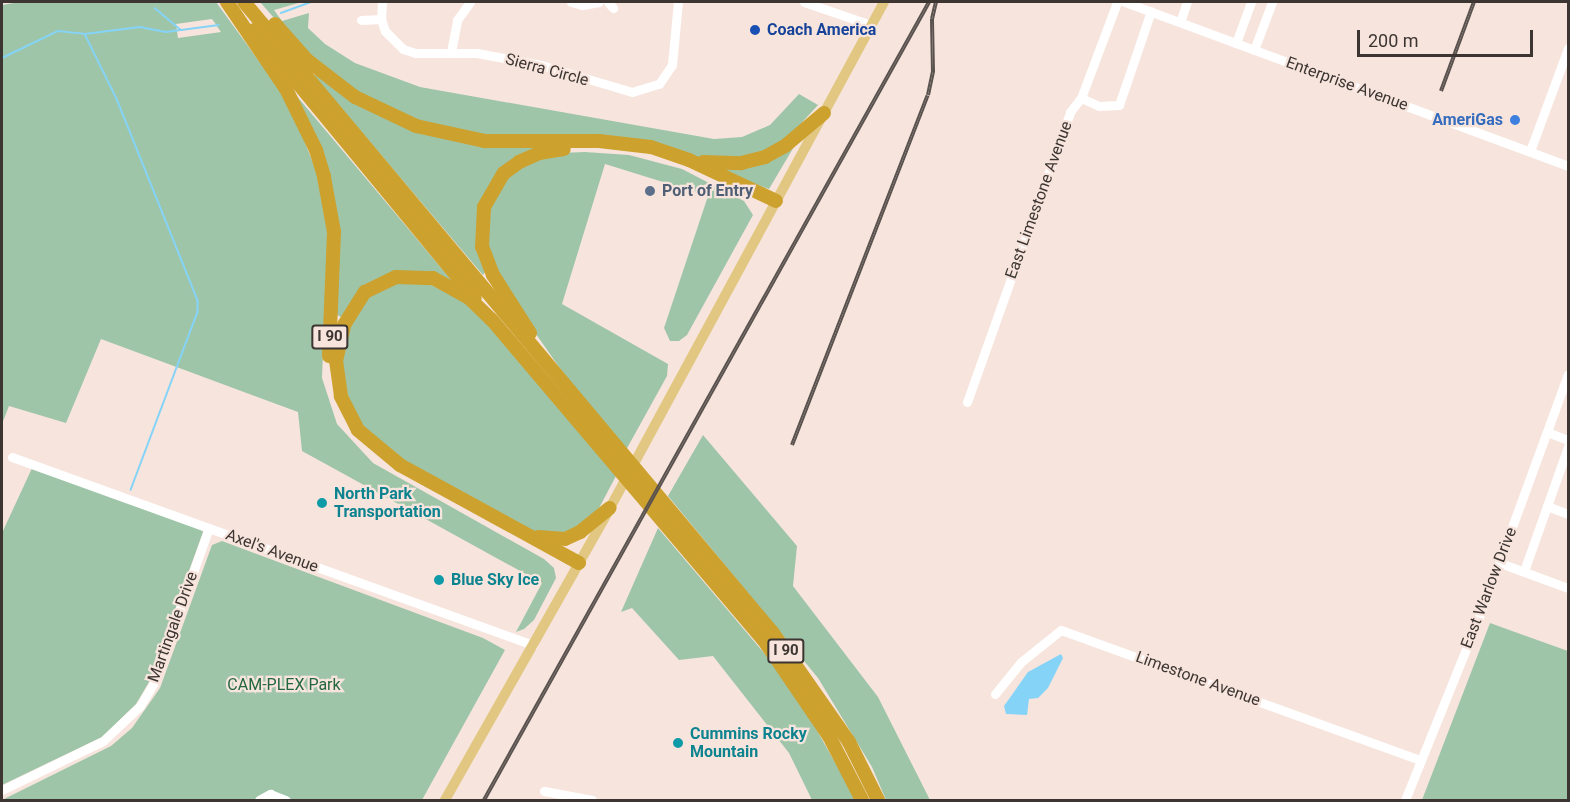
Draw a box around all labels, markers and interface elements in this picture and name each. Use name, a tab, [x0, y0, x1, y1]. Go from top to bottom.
scale bar	[1360, 18, 1536, 56]
place label: Coach America	[767, 20, 876, 40]
marker: Coach America	[748, 23, 762, 37]
text: 200 m	[1368, 30, 1419, 51]
street label: Sierra Circle	[503, 50, 591, 90]
street label: Enterprise Avenue	[1283, 53, 1411, 115]
place label: AmeriGas	[1432, 110, 1503, 130]
marker: AmeriGas	[1508, 113, 1522, 127]
street label: East Limestone Avenue	[1002, 119, 1076, 281]
place label: Port of Entry	[662, 181, 753, 201]
marker: Port of Entry	[643, 184, 657, 198]
road number: I 90	[310, 325, 350, 349]
place label: North Park Transportation	[334, 484, 441, 522]
marker: North Park Transportation	[315, 496, 329, 510]
street label: Axel's Avenue	[223, 525, 321, 577]
street label: East Warlow Drive	[1457, 525, 1521, 651]
street label: Martingale Drive	[144, 569, 202, 685]
place label: Blue Sky Ice	[451, 570, 539, 590]
marker: Blue Sky Ice	[432, 573, 446, 587]
road number: I 90	[766, 639, 806, 663]
street label: Limestone Avenue	[1133, 648, 1263, 710]
park label: CAM-PLEX Park	[227, 675, 341, 695]
place label: Cummins Rocky Mountain	[690, 724, 807, 762]
marker: Cummins Rocky Mountain	[671, 736, 685, 750]

